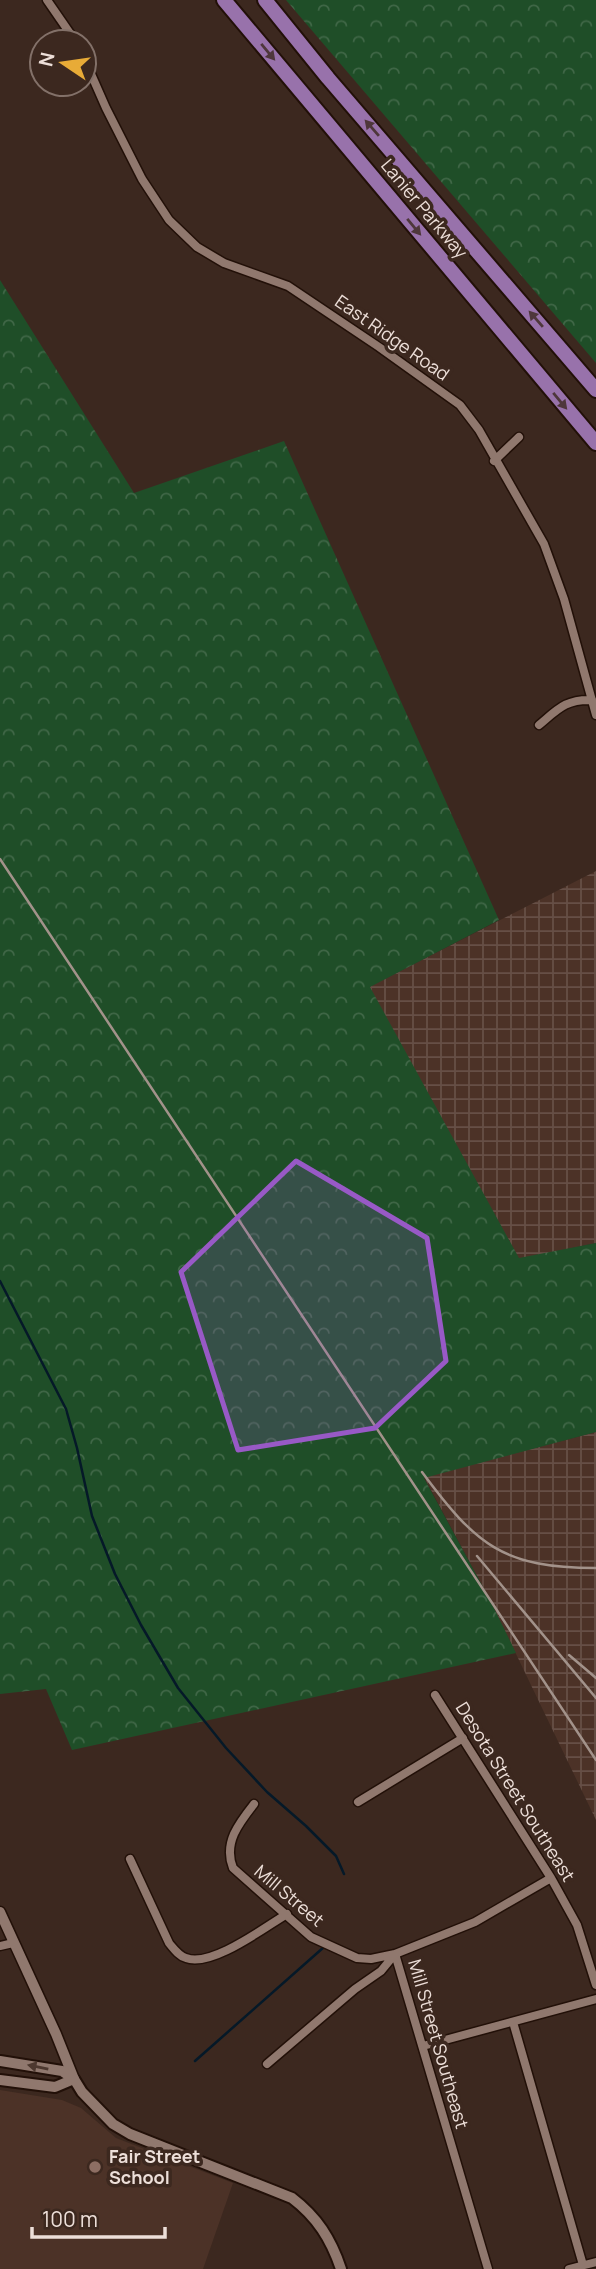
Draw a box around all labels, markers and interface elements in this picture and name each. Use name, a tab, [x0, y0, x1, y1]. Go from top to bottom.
north arrow	[28, 28, 98, 98]
one-way arrow	[260, 44, 275, 61]
text: N	[32, 50, 61, 69]
one-way arrow	[364, 119, 380, 137]
street label: Lanier Parkway	[376, 154, 474, 263]
one-way arrow	[406, 218, 421, 235]
street label: East Ridge Road	[331, 289, 454, 385]
one-way arrow	[528, 310, 544, 328]
one-way arrow	[553, 391, 568, 409]
street label: Desota Street Southeast	[451, 1697, 581, 1886]
street label: Mill Street	[250, 1859, 330, 1931]
street label: Mill Street Southeast	[403, 1956, 475, 2131]
one-way arrow	[27, 2061, 49, 2072]
place label: Fair Street School	[109, 2144, 200, 2189]
marker: Fair Street School	[87, 2159, 103, 2175]
scale bar	[32, 2196, 164, 2240]
text: 100 m	[42, 2205, 98, 2233]

